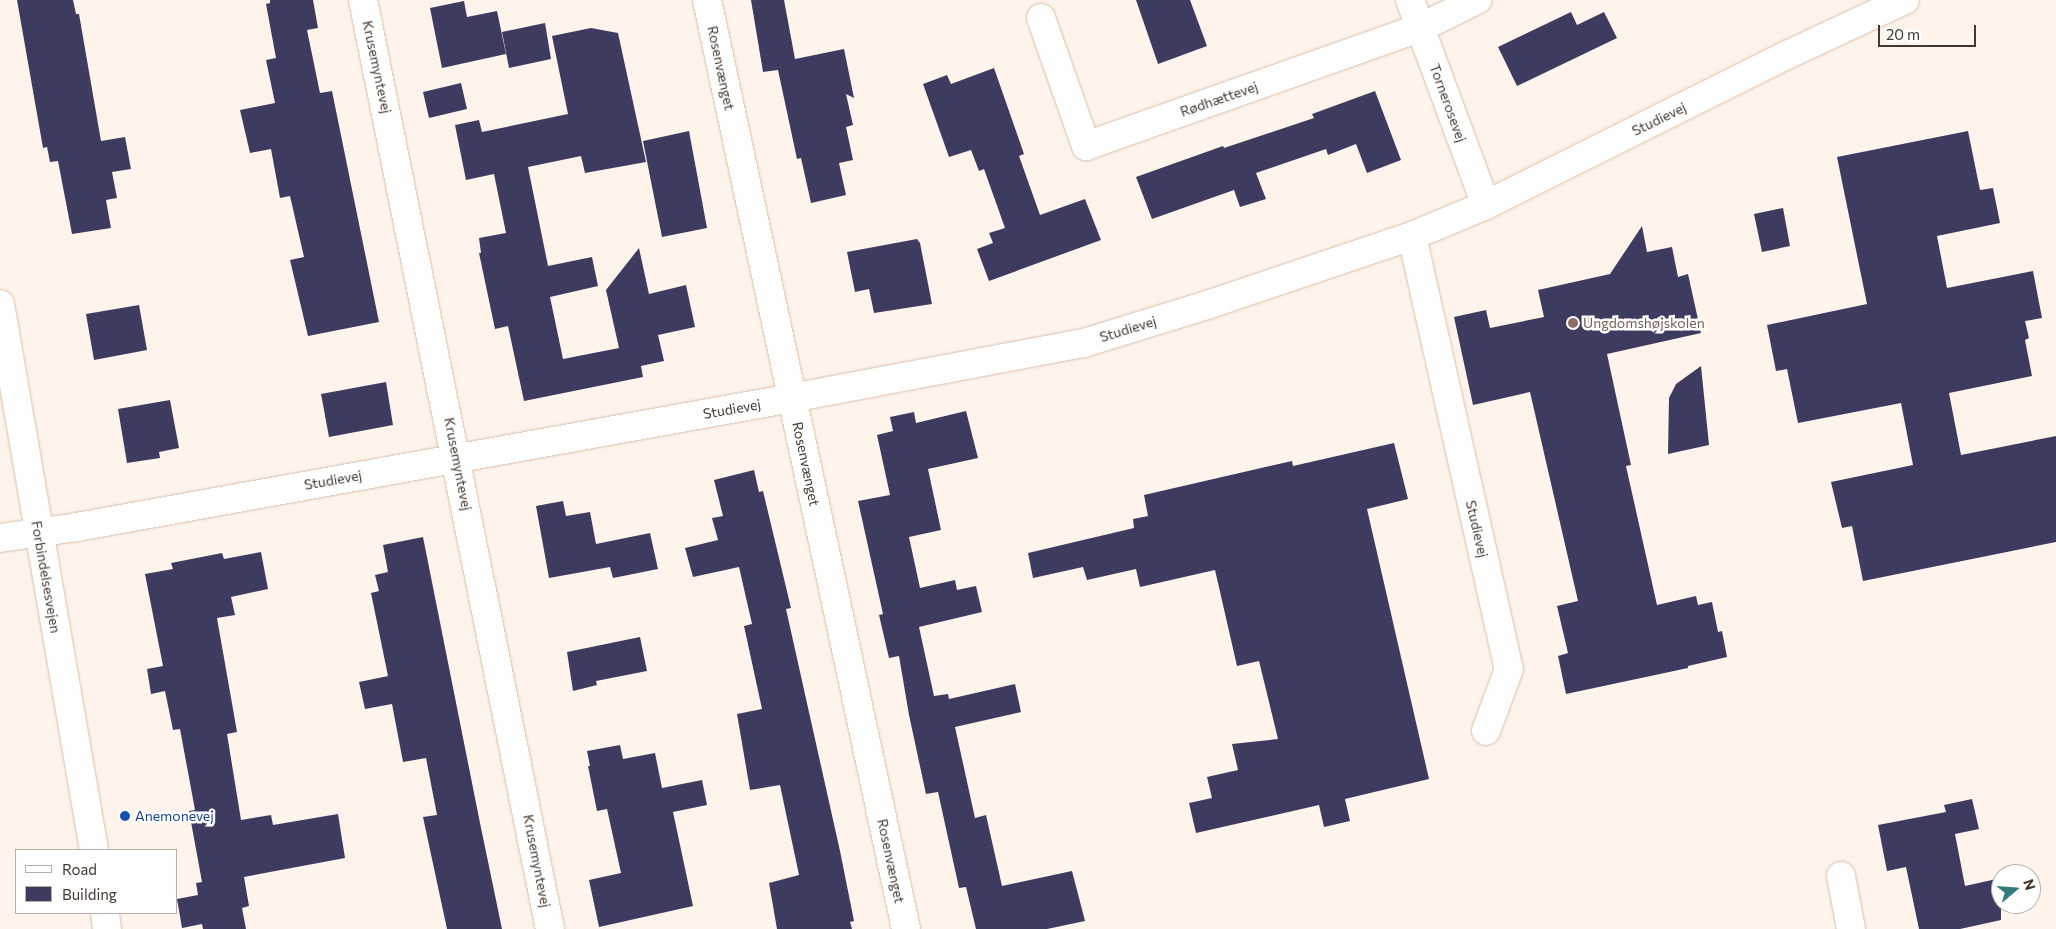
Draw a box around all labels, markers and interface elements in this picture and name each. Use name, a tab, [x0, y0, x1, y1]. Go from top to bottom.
scale bar	[1881, 15, 1978, 47]
street label: Krusemyntevej	[359, 19, 395, 115]
street label: Rosenvænget	[704, 24, 738, 112]
text: 20 m	[1886, 25, 1920, 43]
street label: Tornerosevej	[1426, 61, 1470, 145]
street label: Rødhættevej	[1178, 78, 1260, 120]
street label: Studievej	[1629, 99, 1689, 139]
street label: Studievej	[1098, 312, 1158, 346]
place label: Ungdomshøjskolen	[1583, 315, 1705, 331]
marker: Ungdomshøjskolen	[1567, 317, 1579, 329]
street label: Studievej	[702, 396, 762, 422]
street label: Krusemyntevej	[441, 416, 475, 512]
street label: Rosenvænget	[789, 420, 823, 508]
street label: Studievej	[303, 467, 363, 493]
street label: Studievej	[1462, 499, 1492, 559]
street label: Forbindelsesvejen	[28, 519, 64, 635]
place label: Anemonevej	[135, 808, 214, 824]
marker: Anemonevej	[119, 810, 131, 822]
street label: Krusemyntevej	[520, 813, 554, 909]
street label: Rosenvænget	[874, 817, 908, 905]
legend	[15, 849, 178, 914]
text: Road	[62, 860, 97, 878]
north arrow	[1991, 864, 2041, 914]
text: N	[2020, 877, 2039, 892]
text: Building	[62, 885, 117, 903]

